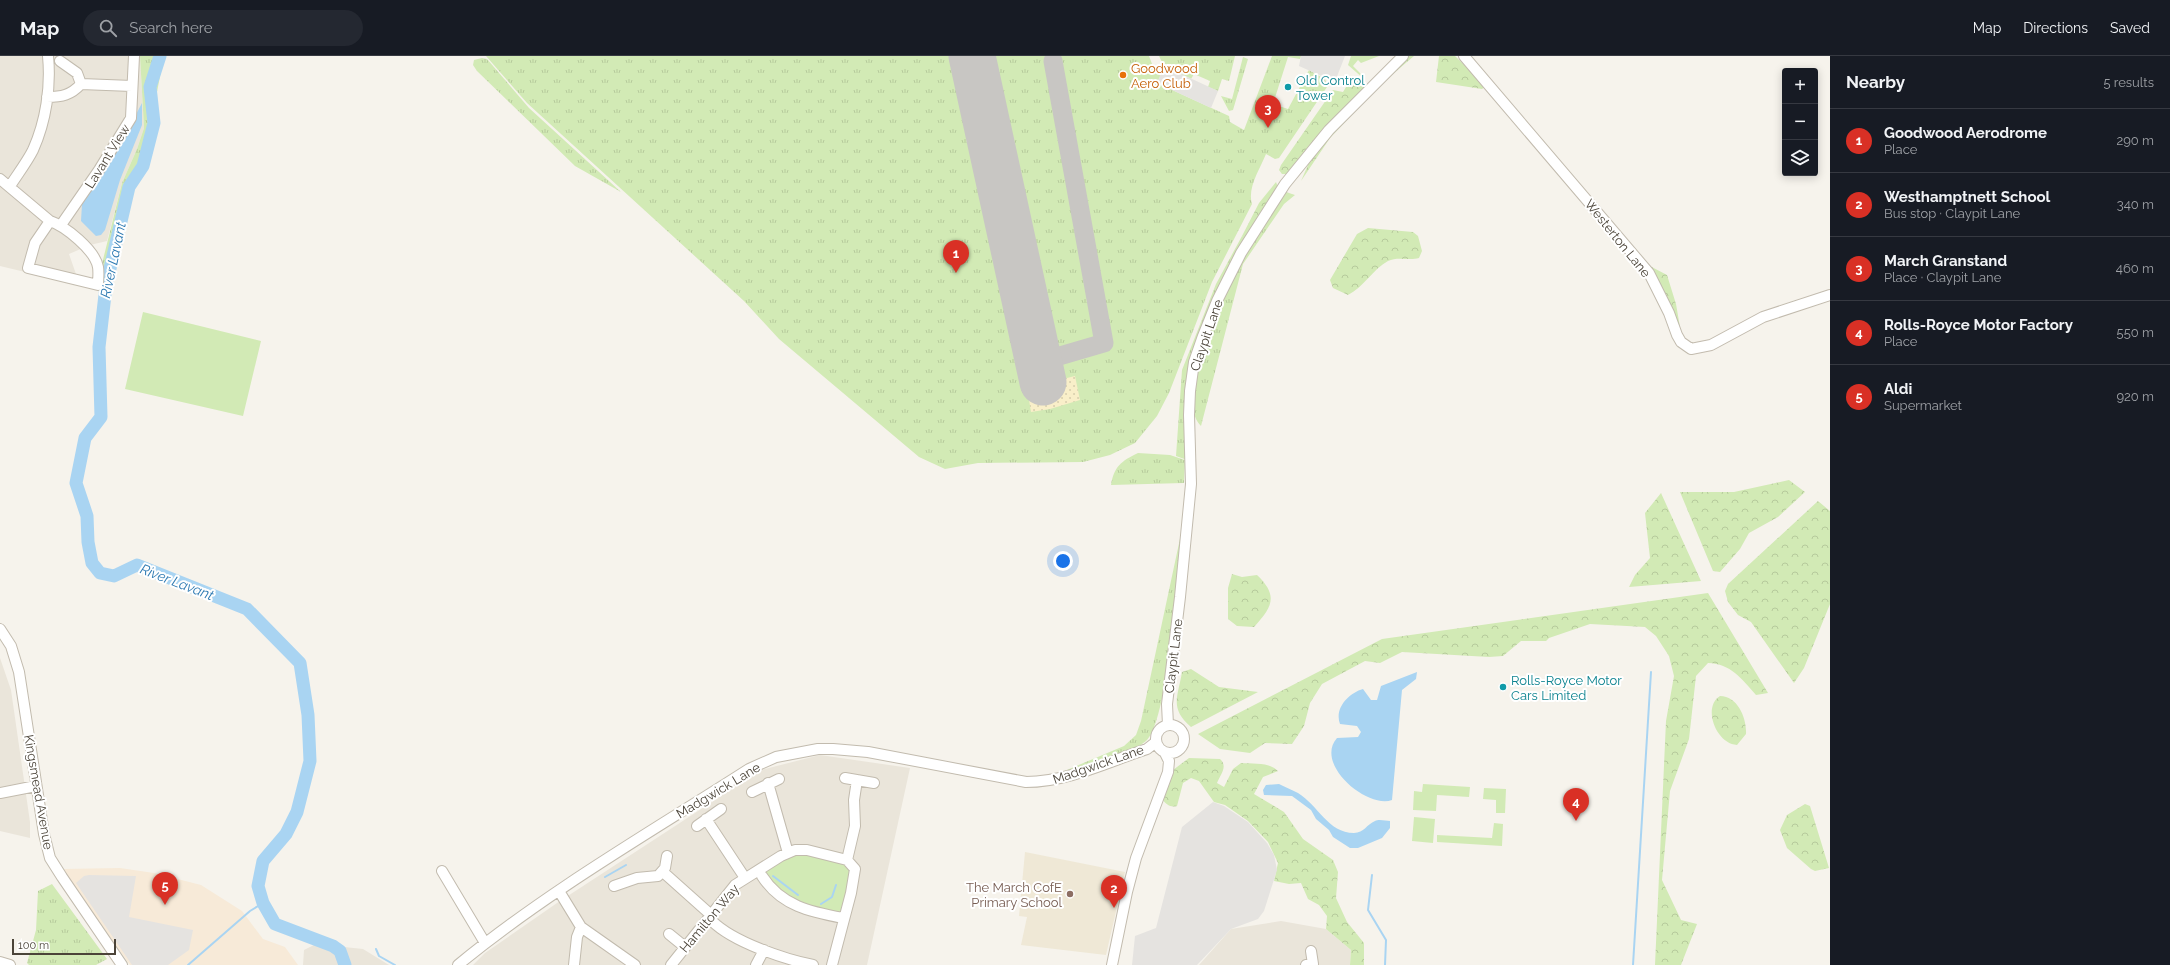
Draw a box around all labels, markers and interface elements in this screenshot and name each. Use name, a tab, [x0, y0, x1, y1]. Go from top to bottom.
search box	[83, 10, 363, 46]
text: Map	[20, 17, 59, 39]
icon: search	[97, 17, 119, 39]
text: Search here	[129, 19, 213, 37]
text: Map	[1973, 20, 2001, 36]
text: Directions	[2023, 20, 2088, 36]
text: Saved	[2110, 20, 2150, 36]
place label: Goodwood Aero Club	[1131, 61, 1198, 91]
map controls	[1782, 68, 1818, 176]
button: +	[1782, 68, 1818, 104]
marker: Goodwood Aero Club	[1118, 70, 1128, 80]
text: Nearby	[1846, 72, 1905, 92]
place label: Old Control Tower	[1296, 73, 1365, 103]
text: 5 results	[2103, 75, 2154, 90]
marker: Old Control Tower	[1283, 82, 1293, 92]
pin: 3	[1255, 95, 1281, 128]
button: −	[1782, 104, 1818, 140]
street label: Lavant View	[82, 121, 133, 191]
text: Goodwood Aerodrome	[1884, 124, 2047, 142]
text: 1	[1856, 133, 1862, 148]
text: 290 m	[2116, 133, 2154, 148]
button: layers	[1782, 140, 1818, 176]
text: Place	[1884, 142, 1917, 157]
text: Westhamptnett School	[1884, 188, 2050, 206]
street label: Westerton Lane	[1582, 196, 1654, 281]
text: 2	[1855, 197, 1863, 212]
text: 340 m	[2117, 197, 2154, 212]
text: Bus stop · Claypit Lane	[1884, 206, 2020, 221]
water label: River Lavant	[97, 220, 129, 299]
pin: 1	[943, 240, 969, 273]
text: March Granstand	[1884, 252, 2007, 270]
text: 3	[1855, 261, 1863, 276]
text: 460 m	[2116, 261, 2154, 276]
text: Place · Claypit Lane	[1884, 270, 2001, 285]
street label: Claypit Lane	[1187, 297, 1226, 373]
text: Rolls-Royce Motor Factory	[1884, 316, 2073, 334]
text: 4	[1855, 325, 1863, 340]
text: 550 m	[2117, 325, 2154, 340]
text: Place	[1884, 334, 1917, 349]
text: Aldi	[1884, 380, 1912, 398]
text: 5	[1855, 389, 1863, 404]
text: 920 m	[2116, 389, 2154, 404]
text: Supermarket	[1884, 398, 1962, 413]
your location	[1053, 551, 1073, 571]
water label: River Lavant	[138, 561, 216, 603]
street label: Claypit Lane	[1161, 618, 1186, 694]
place label: Rolls-Royce Motor Cars Limited	[1511, 673, 1622, 703]
marker: Rolls-Royce Motor Cars Limited	[1498, 682, 1508, 692]
street label: Kingsmead Avenue	[21, 733, 56, 851]
street label: Madgwick Lane	[1051, 742, 1146, 787]
street label: Madgwick Lane	[674, 759, 763, 821]
pin: 4	[1563, 788, 1589, 821]
pin: 5	[152, 872, 178, 905]
pin: 2	[1101, 875, 1127, 908]
place label: The March CofE Primary School	[966, 880, 1062, 910]
street label: Hamilton Way	[677, 881, 742, 955]
marker: The March CofE Primary School	[1065, 889, 1075, 899]
scale bar	[12, 937, 116, 956]
text: 100 m	[18, 939, 49, 952]

